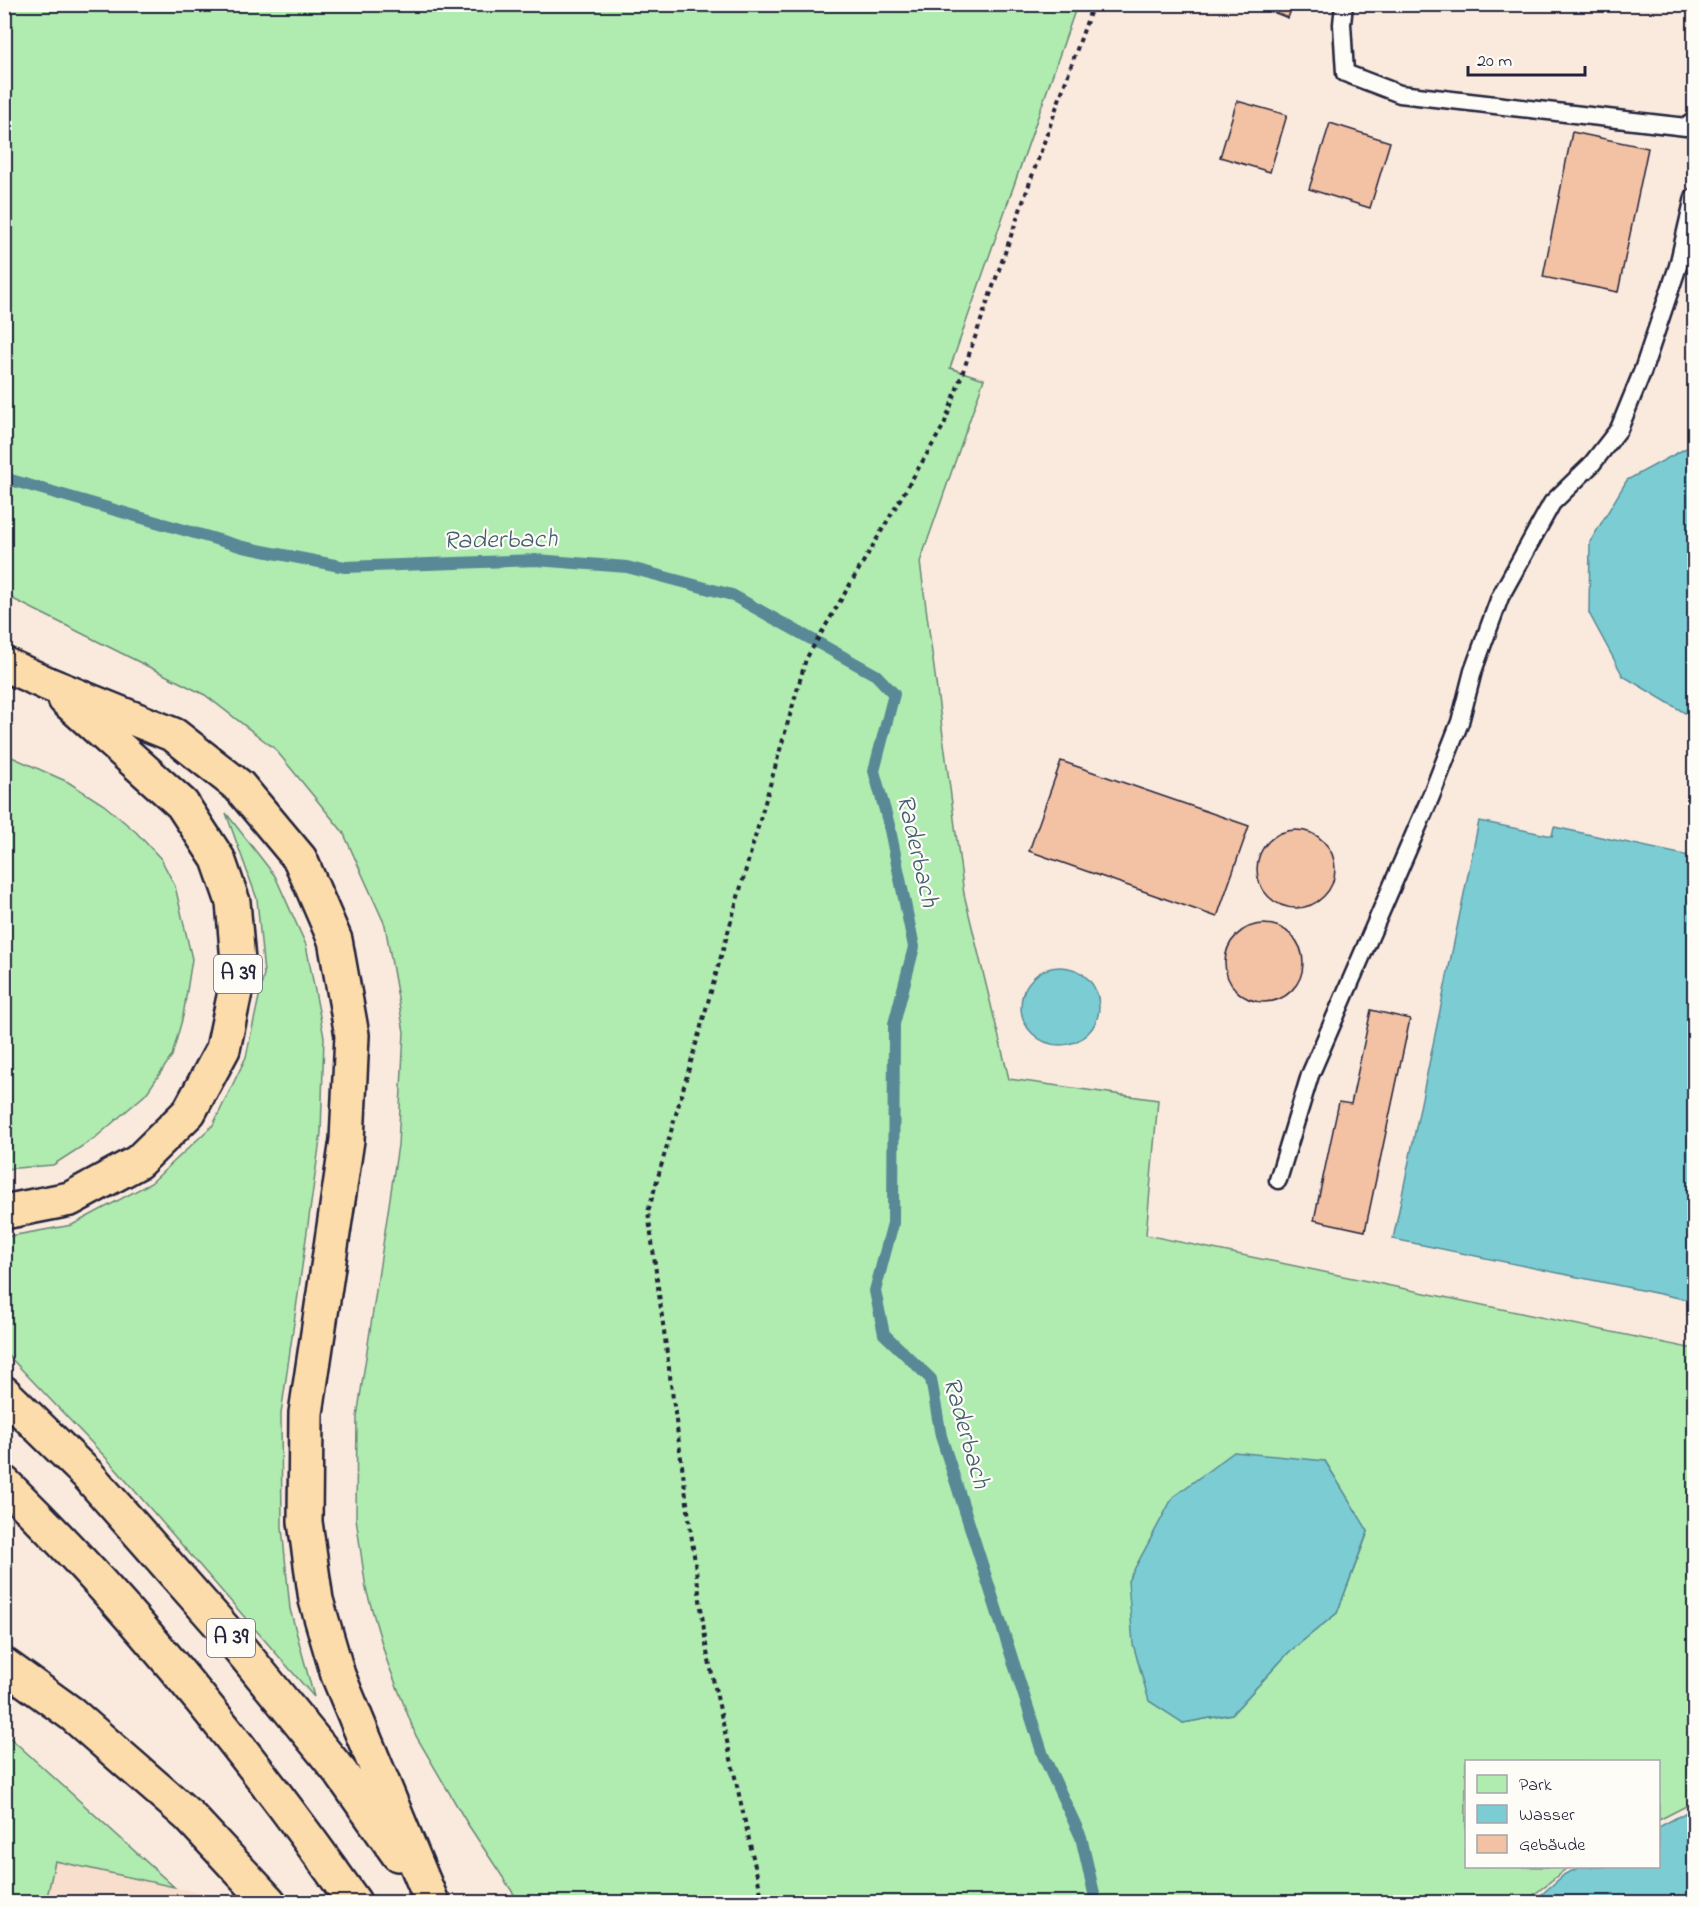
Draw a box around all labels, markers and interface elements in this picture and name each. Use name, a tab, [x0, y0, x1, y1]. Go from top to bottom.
scale bar	[1468, 39, 1585, 77]
text: 20 m	[1477, 49, 1512, 75]
water label: Raderbach	[442, 521, 558, 561]
water label: Raderbach	[885, 791, 948, 912]
road number: A 39	[214, 955, 262, 993]
water label: Raderbach	[931, 1373, 999, 1494]
road number: A 39	[207, 1619, 255, 1657]
legend	[1465, 1760, 1660, 1868]
text: Park	[1519, 1773, 1552, 1799]
text: Wasser	[1519, 1803, 1575, 1829]
text: Gebäude	[1519, 1833, 1586, 1859]

